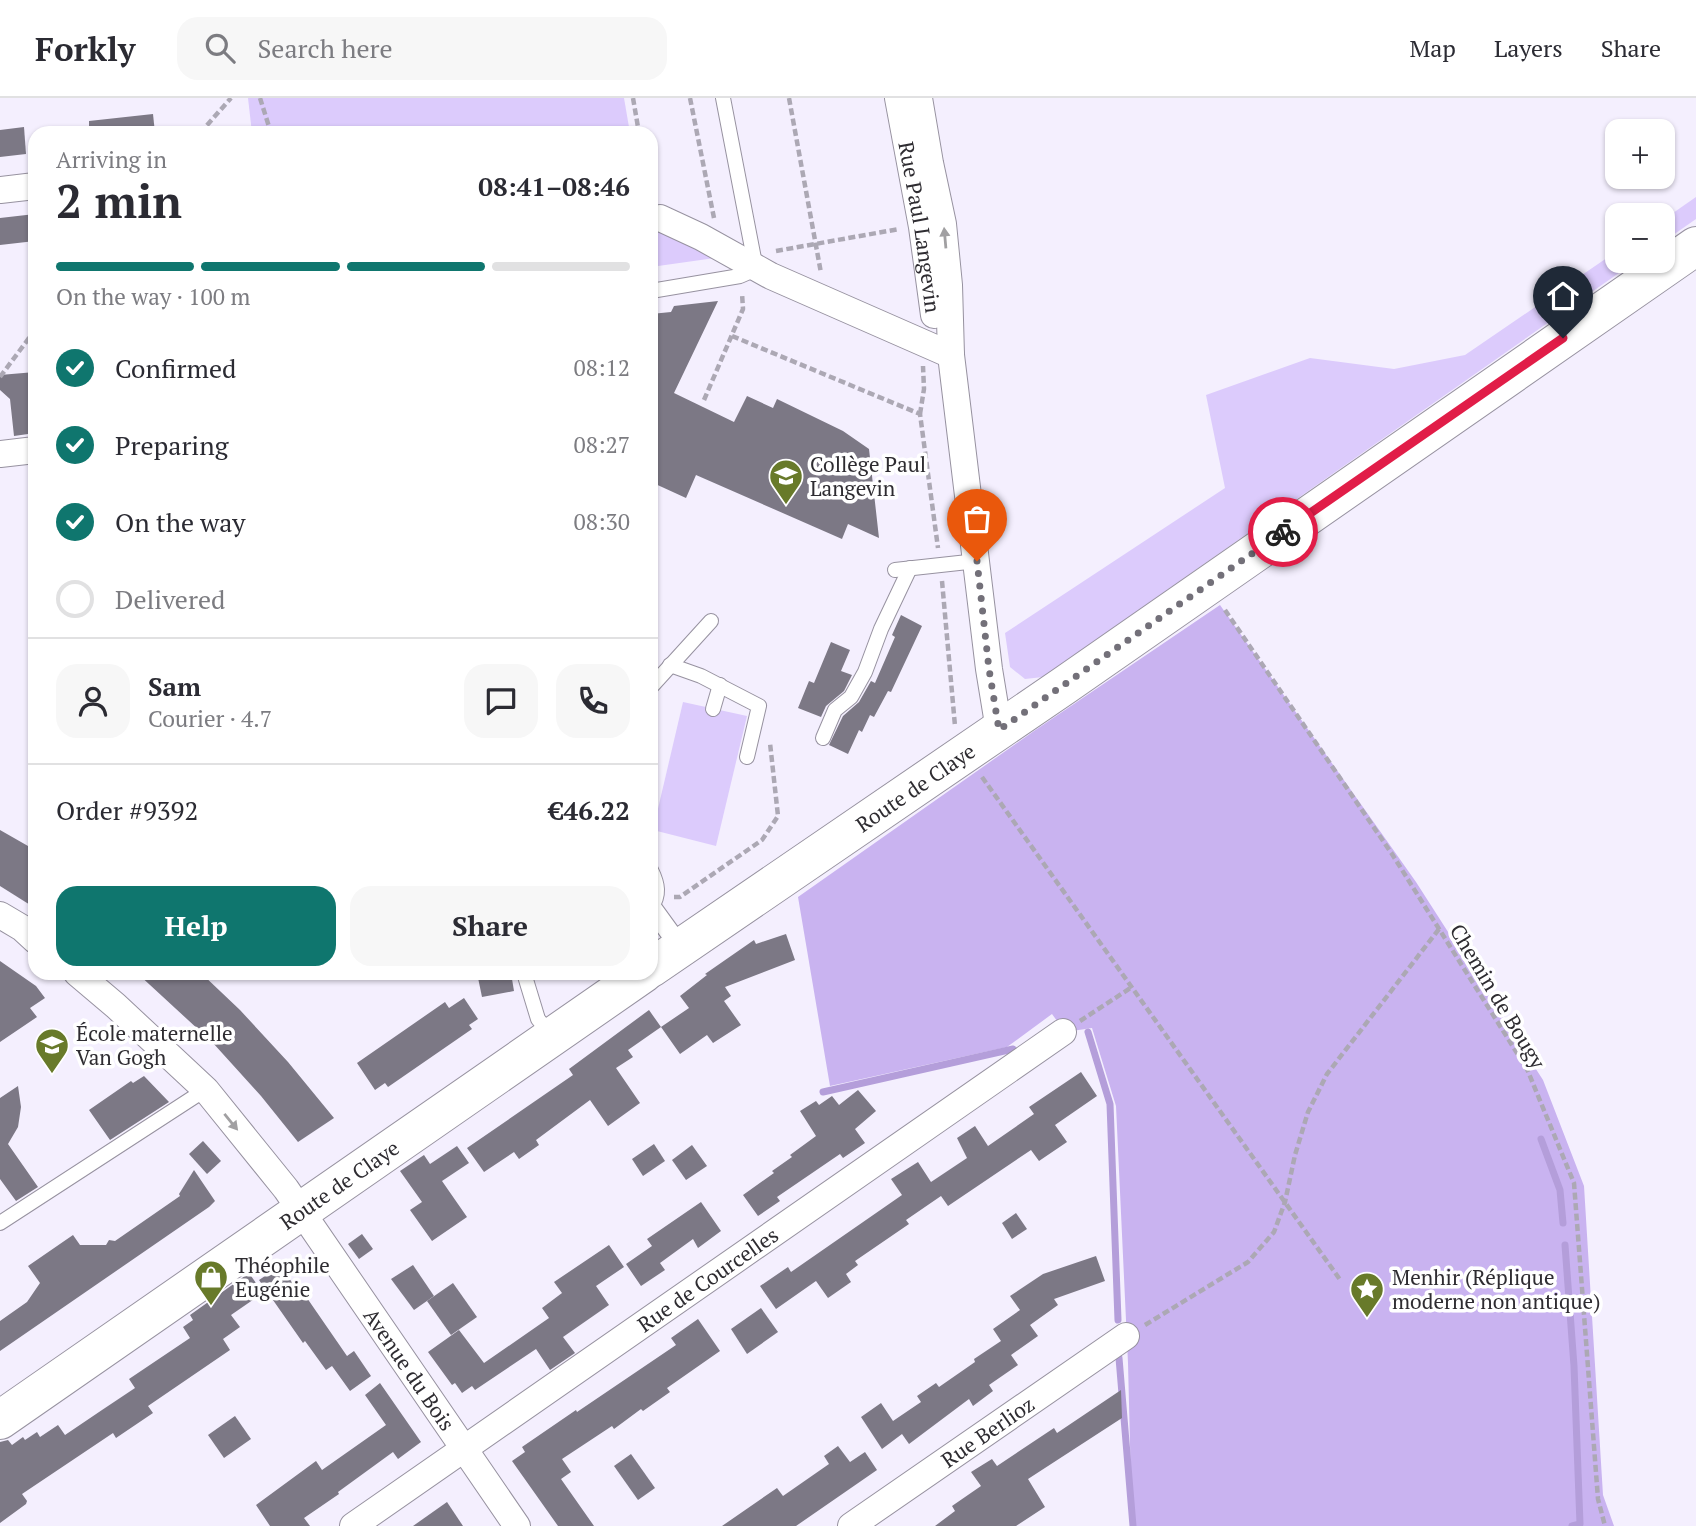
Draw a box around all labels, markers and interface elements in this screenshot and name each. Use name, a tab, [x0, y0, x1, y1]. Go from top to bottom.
search box	[177, 17, 667, 80]
text: Forkly	[35, 27, 135, 70]
icon: search	[201, 29, 239, 67]
text: Search here	[257, 31, 393, 65]
text: Map	[1409, 32, 1456, 64]
text: Layers	[1494, 32, 1563, 64]
text: Share	[1601, 32, 1661, 64]
map controls	[1605, 119, 1675, 273]
button: +	[1605, 119, 1675, 189]
street label: Rue Paul Langevin	[892, 139, 948, 315]
text: Arriving in	[56, 144, 167, 175]
text: 08:41–08:46	[478, 169, 630, 203]
text: 2 min	[56, 170, 182, 231]
button: −	[1605, 203, 1675, 273]
one-way arrow	[939, 227, 950, 249]
pin	[1533, 266, 1593, 338]
icon: home	[1544, 277, 1582, 315]
text: On the way · 100 m	[56, 281, 250, 312]
icon: check	[56, 349, 94, 387]
text: Confirmed	[115, 351, 236, 385]
text: 08:12	[573, 352, 630, 383]
icon: check	[56, 426, 94, 464]
text: Preparing	[115, 428, 228, 462]
text: 08:27	[573, 429, 630, 460]
place label: Collège Paul Langevin	[810, 450, 926, 502]
school or university icon: Collège Paul Langevin	[767, 457, 805, 506]
pin	[947, 489, 1007, 561]
courier	[1248, 497, 1318, 567]
icon: bag	[958, 500, 996, 538]
icon: check	[56, 503, 94, 541]
text: On the way	[115, 505, 246, 539]
text: 08:30	[573, 506, 630, 537]
icon: bike	[1264, 513, 1302, 551]
text: Delivered	[115, 582, 225, 616]
button: person	[56, 664, 130, 738]
button: chat	[464, 664, 538, 738]
button: phone	[556, 664, 630, 738]
text: Sam	[148, 669, 201, 703]
text: Courier · 4.7	[148, 703, 272, 734]
street label: Route de Claye	[850, 737, 980, 838]
text: Order #9392	[56, 793, 198, 827]
text: €46.22	[549, 793, 630, 827]
button: Help	[56, 886, 336, 966]
button: Share	[350, 886, 630, 966]
street label: Chemin de Bougy	[1444, 919, 1552, 1074]
place label: École maternelle Van Gogh	[76, 1019, 233, 1071]
school or university icon: École maternelle Van Gogh	[33, 1026, 71, 1075]
one-way arrow	[224, 1112, 239, 1130]
street label: Route de Claye	[274, 1133, 404, 1236]
street label: Rue de Courcelles	[632, 1220, 784, 1338]
place label: Théophile Eugénie	[235, 1251, 330, 1303]
shop icon: Théophile Eugénie	[192, 1258, 230, 1307]
place label: Menhir (Réplique moderne non antique)	[1392, 1263, 1600, 1315]
place icon: Menhir (Réplique moderne non antique)	[1348, 1270, 1386, 1319]
street label: Avenue du Bois	[358, 1302, 461, 1436]
street label: Rue Berlioz	[936, 1390, 1040, 1474]

